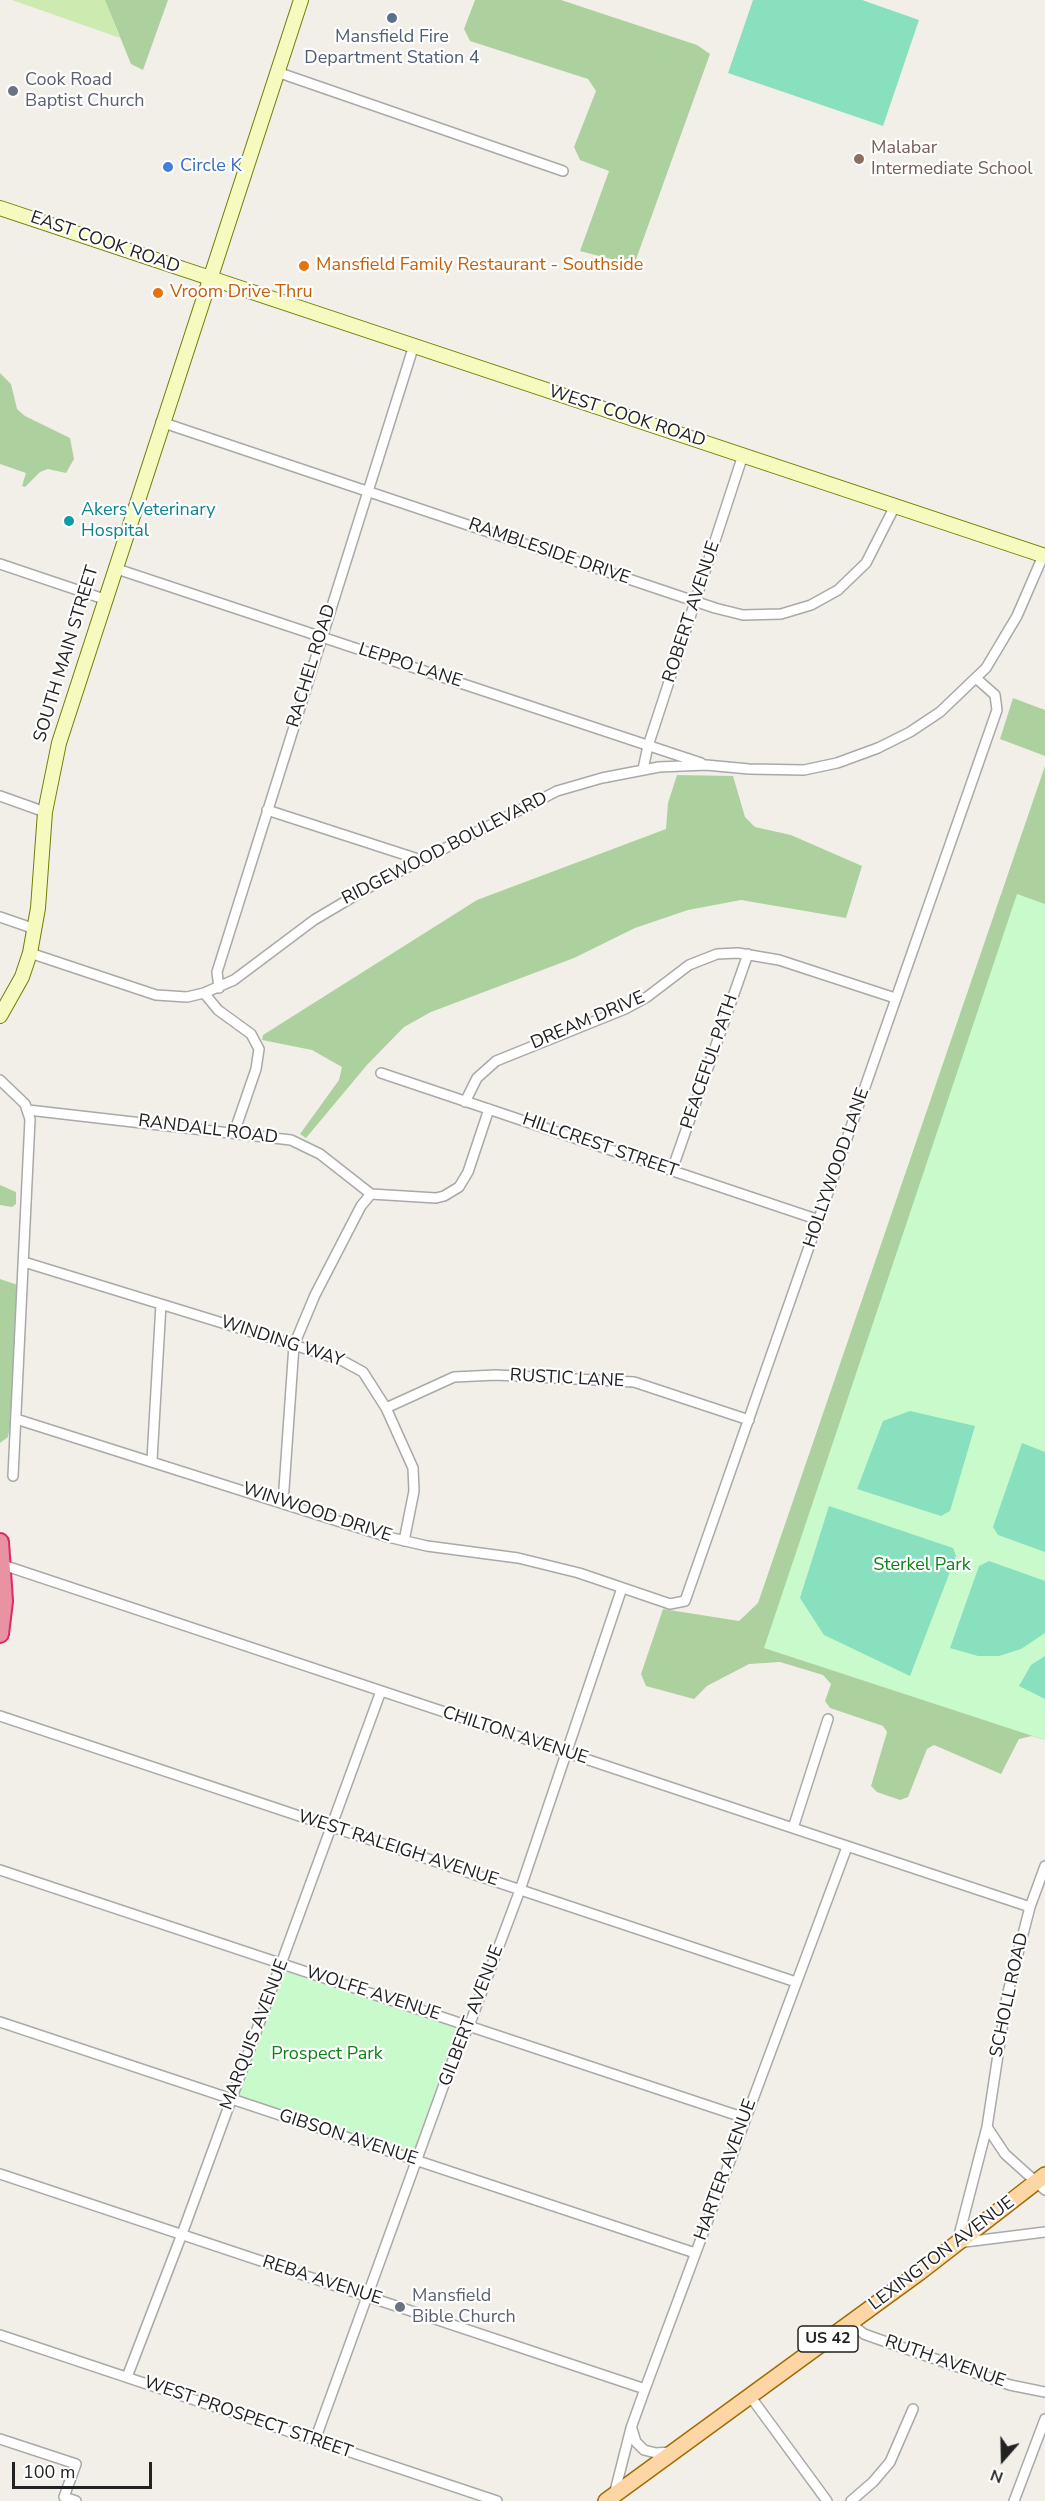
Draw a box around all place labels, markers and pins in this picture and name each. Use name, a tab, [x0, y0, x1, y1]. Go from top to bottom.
marker: Mansfield Fire Department Station 4	[385, 11, 399, 25]
place label: Mansfield Fire Department Station 4	[304, 27, 480, 70]
place label: Cook Road Baptist Church	[25, 70, 144, 112]
marker: Cook Road Baptist Church	[6, 84, 20, 98]
place label: Malabar Intermediate School	[871, 138, 1033, 180]
marker: Malabar Intermediate School	[852, 152, 866, 166]
place label: Circle K	[180, 156, 242, 178]
marker: Circle K	[161, 160, 175, 174]
place label: Mansfield Family Restaurant - Southside	[316, 255, 643, 277]
marker: Mansfield Family Restaurant - Southside	[297, 259, 311, 273]
place label: Vroom Drive Thru	[170, 282, 313, 304]
marker: Vroom Drive Thru	[151, 286, 165, 300]
place label: Akers Veterinary Hospital	[81, 500, 215, 542]
marker: Akers Veterinary Hospital	[62, 514, 76, 528]
place label: Mansfield Bible Church	[412, 2286, 516, 2328]
marker: Mansfield Bible Church	[393, 2300, 407, 2314]

